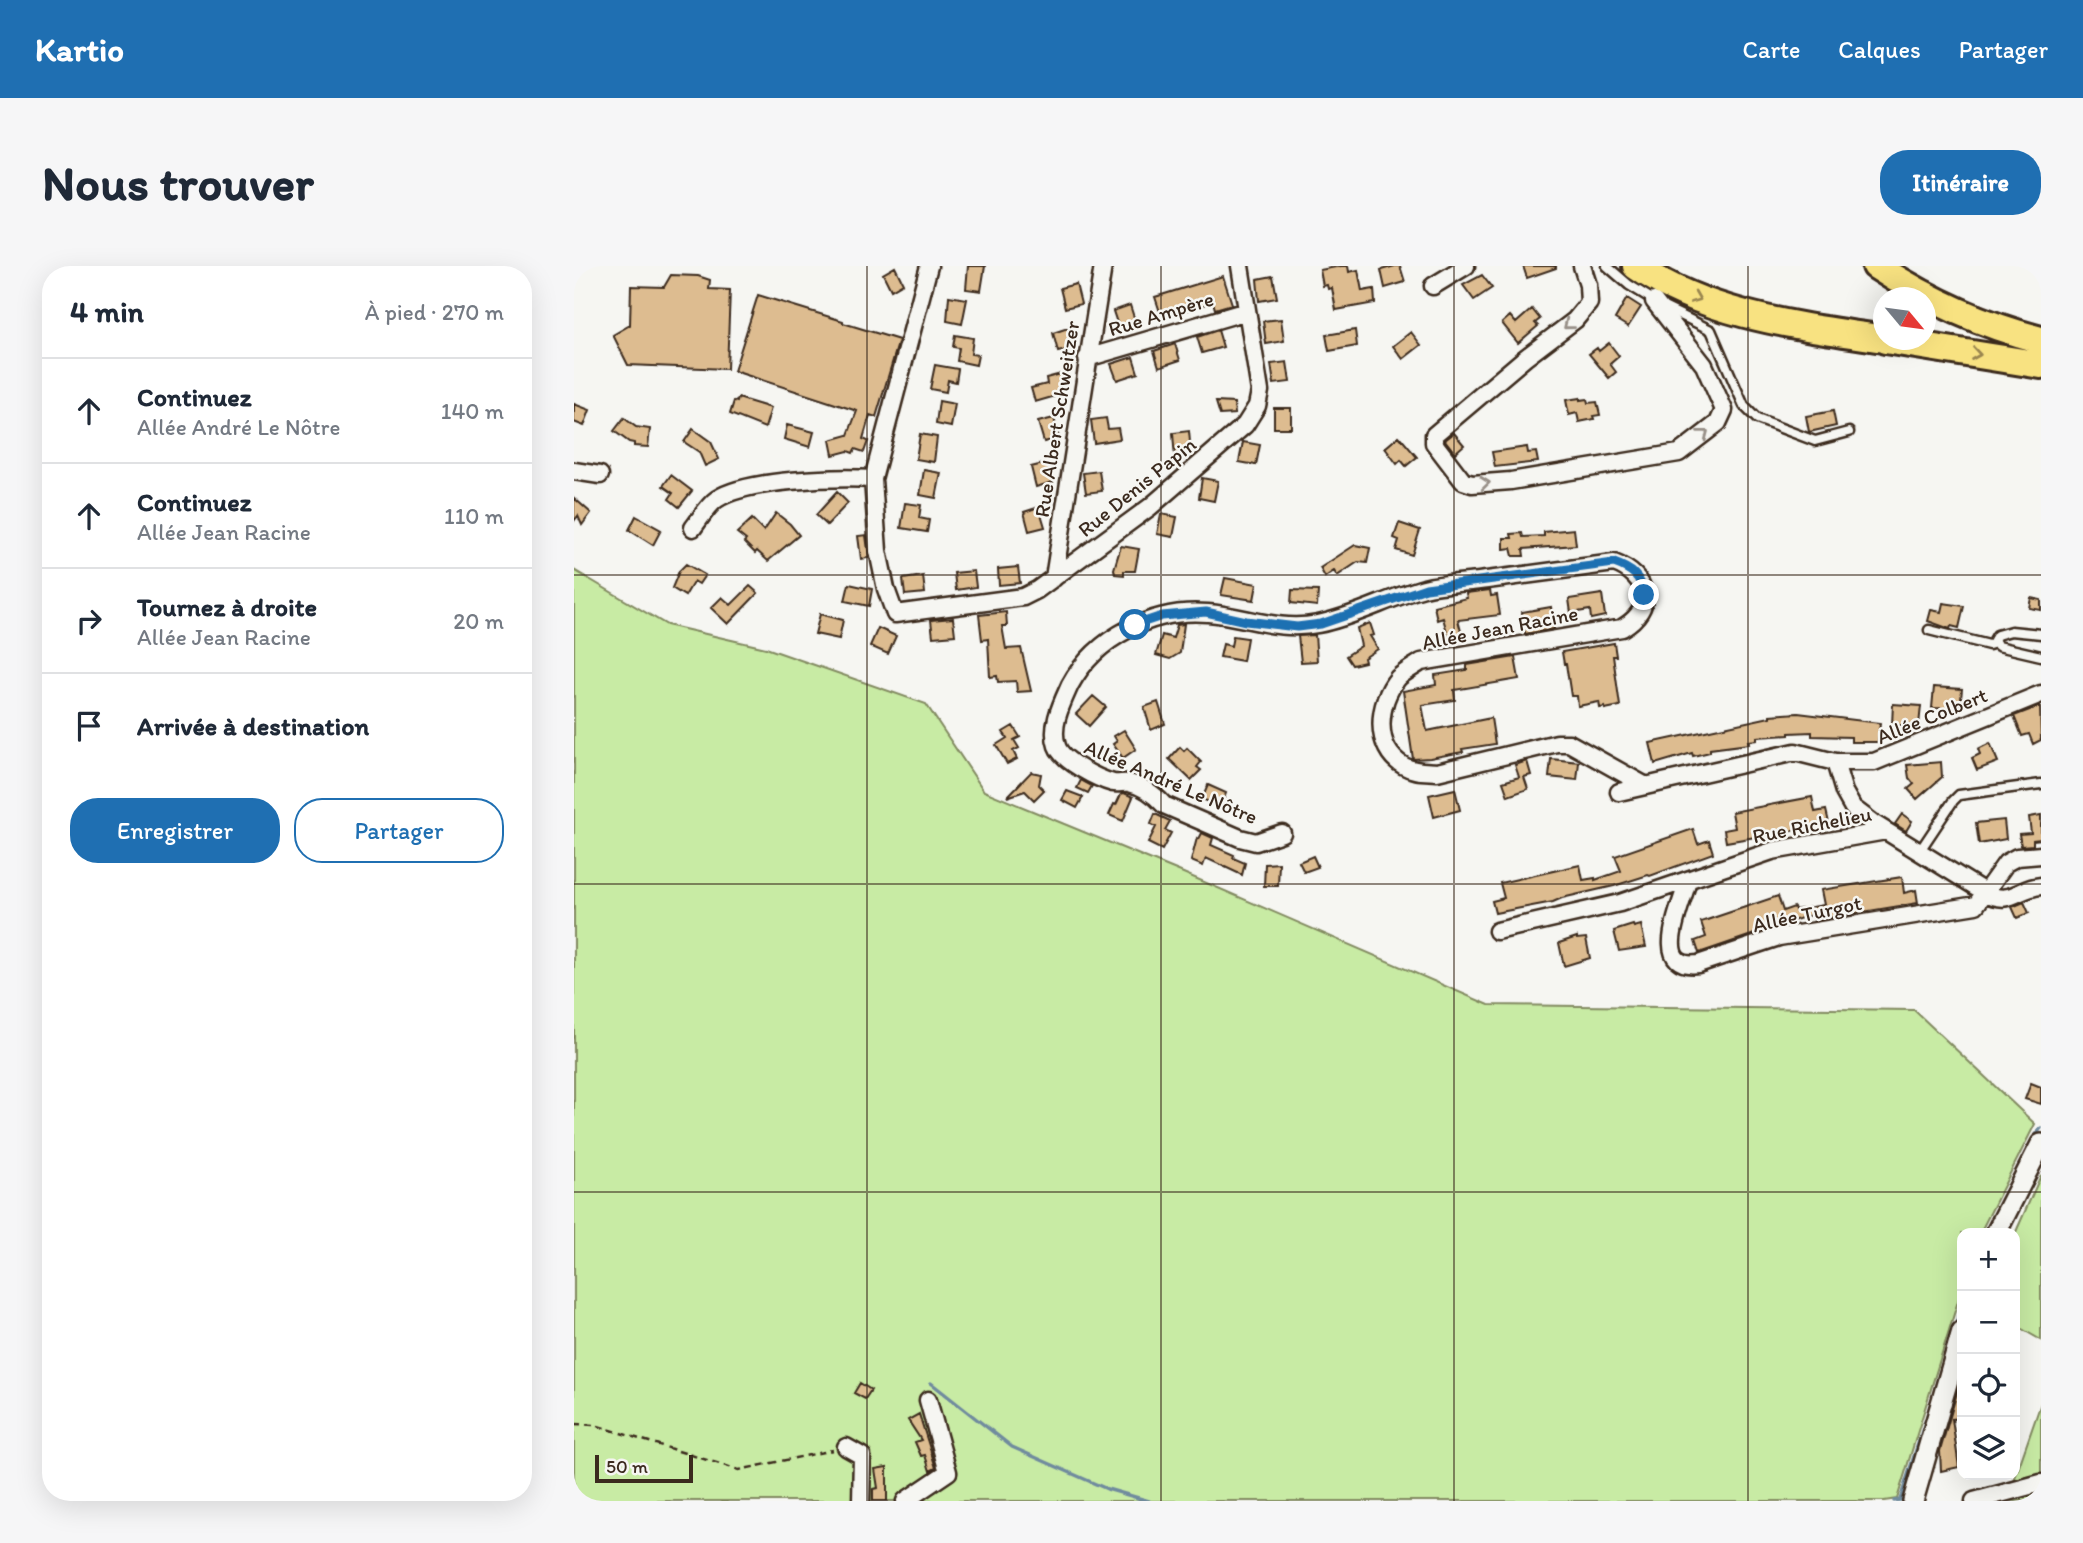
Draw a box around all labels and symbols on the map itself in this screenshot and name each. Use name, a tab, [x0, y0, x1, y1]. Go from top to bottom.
street label: Rue Ampère	[1105, 286, 1217, 341]
north arrow	[1873, 287, 1936, 350]
one-way arrow	[1690, 290, 1702, 304]
one-way arrow	[1563, 316, 1575, 329]
street label: Rue Albert Schweitzer	[1029, 318, 1084, 519]
one-way arrow	[1970, 346, 1982, 361]
one-way arrow	[1696, 430, 1708, 443]
street label: Rue Denis Papin	[1073, 431, 1201, 542]
one-way arrow	[1480, 476, 1491, 491]
route end	[1628, 579, 1659, 610]
street label: Allée Jean Racine	[1420, 600, 1580, 655]
route start	[1119, 609, 1150, 640]
street label: Allée Colbert	[1873, 682, 1991, 749]
street label: Allée André Le Nôtre	[1081, 734, 1262, 829]
street label: Rue Richelieu	[1750, 801, 1874, 848]
street label: Allée Turgot	[1750, 890, 1864, 937]
scale bar	[595, 1452, 693, 1484]

